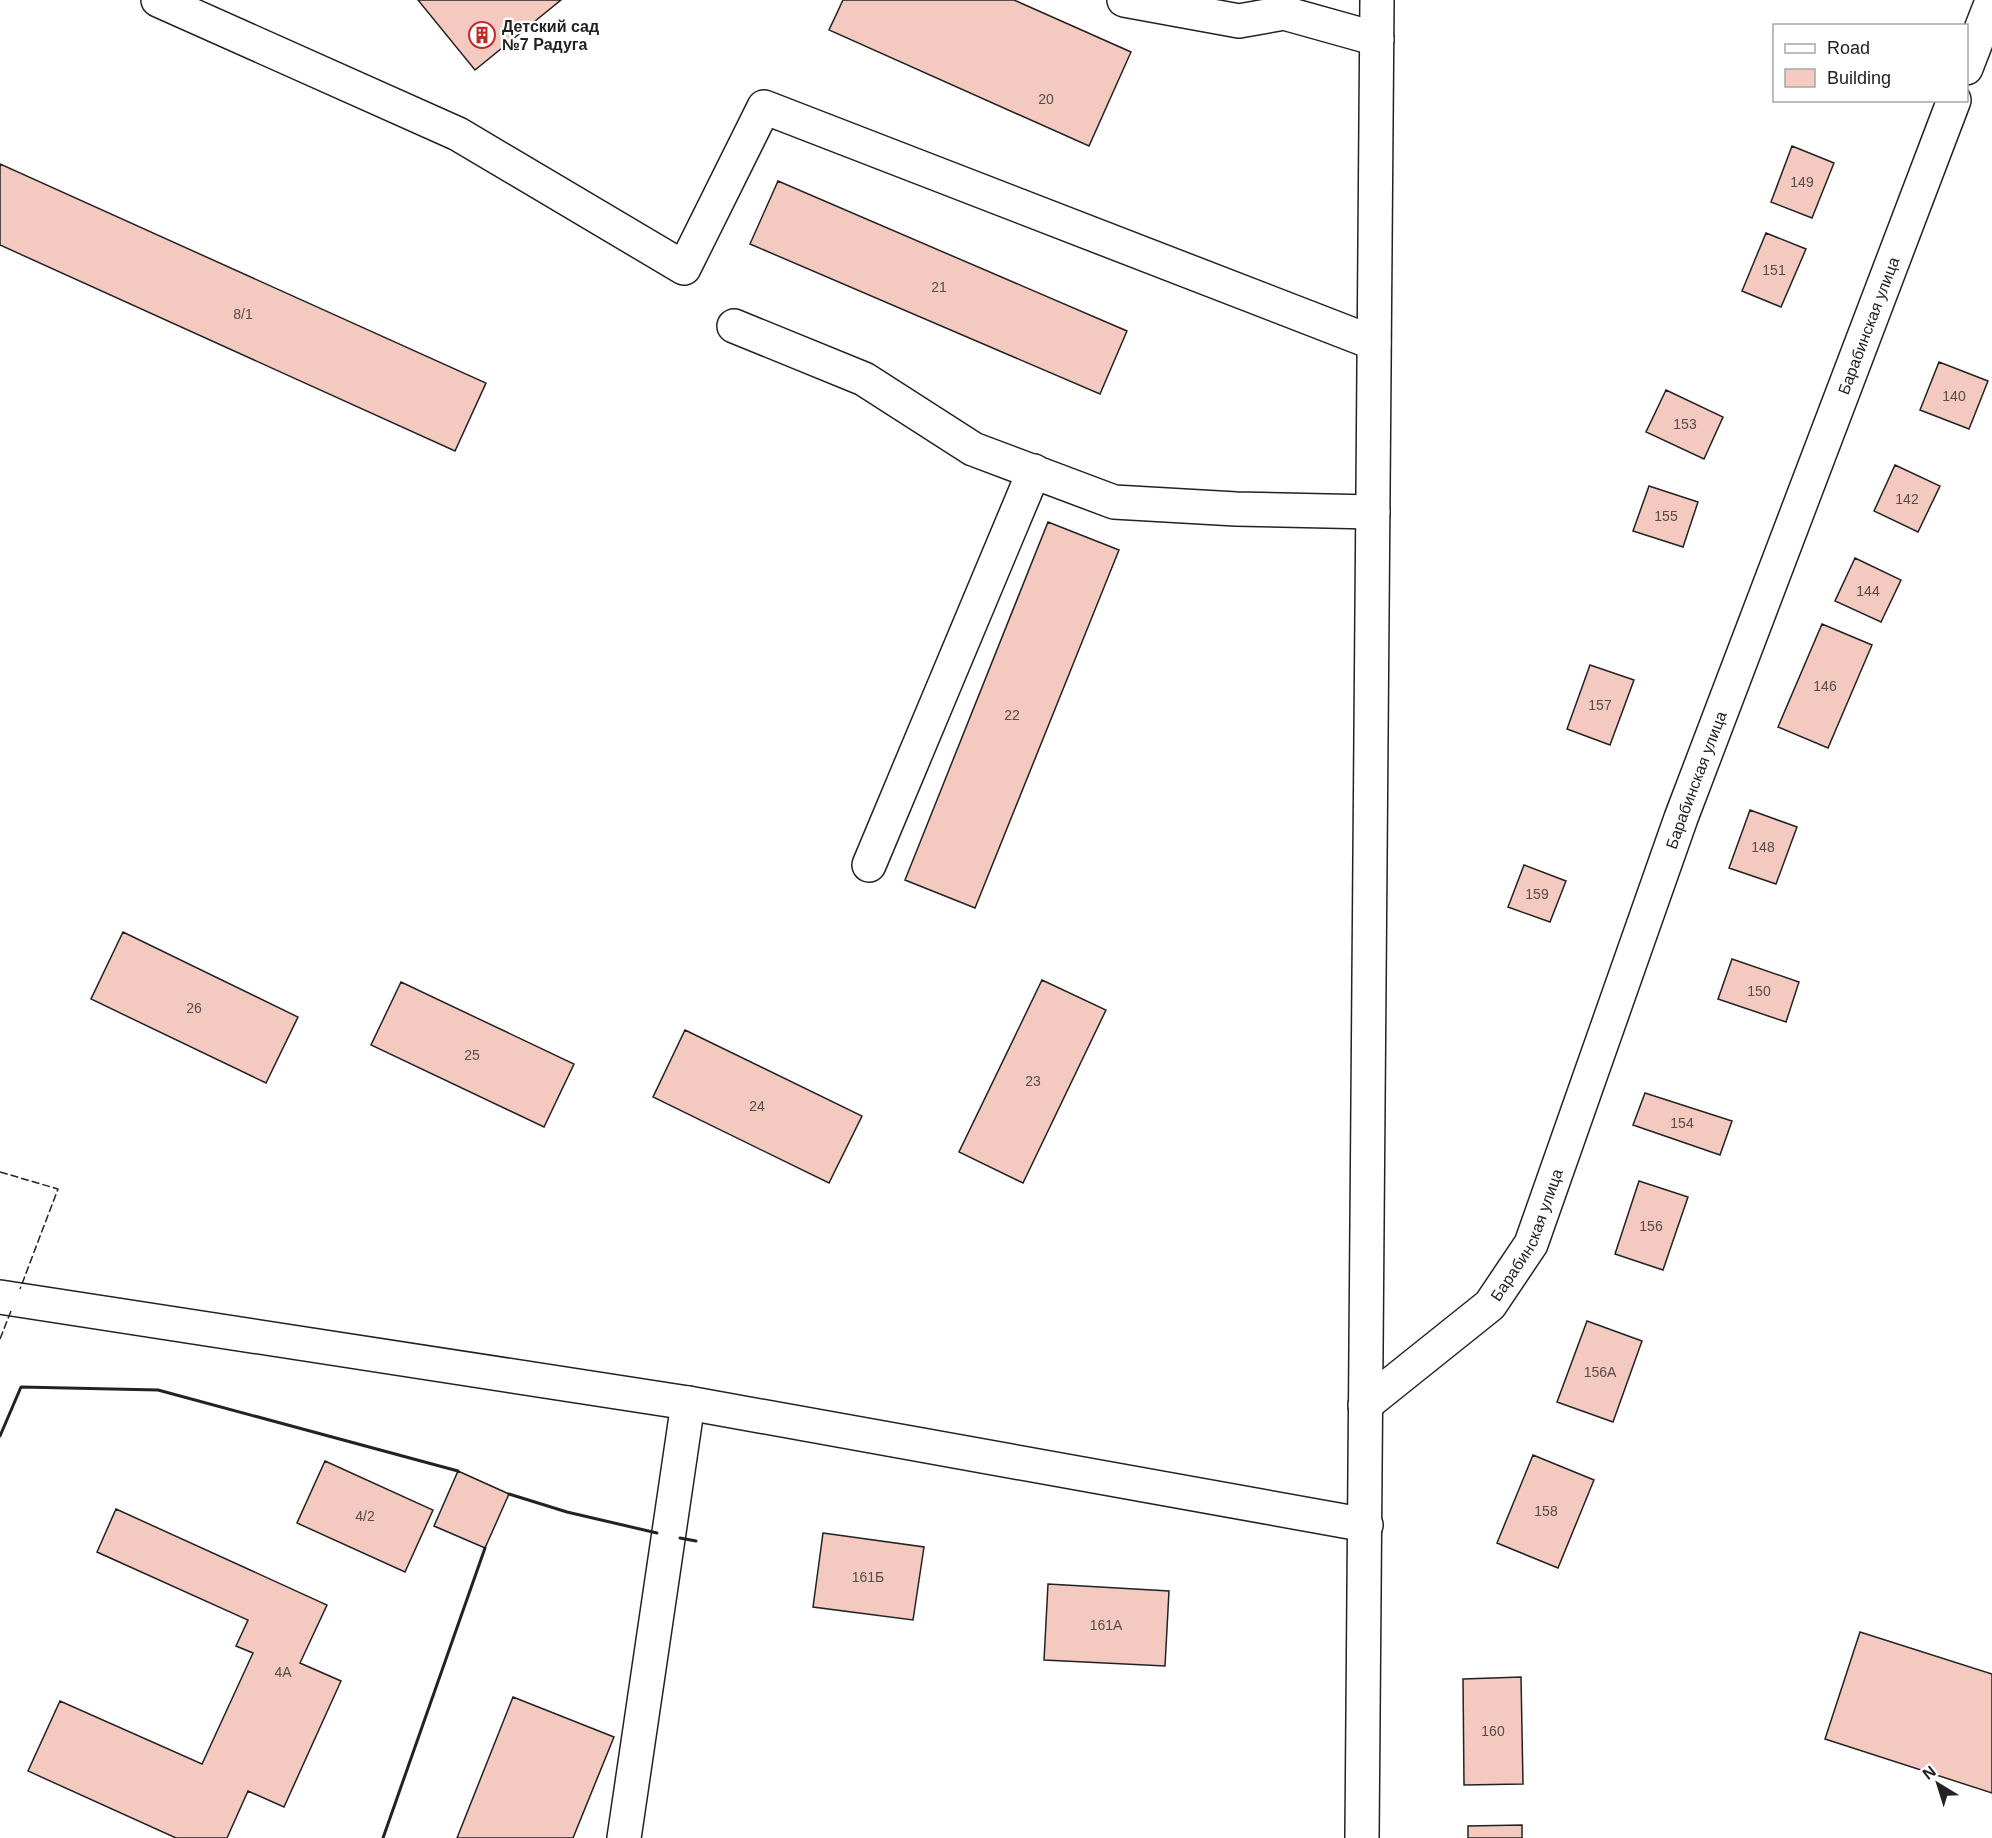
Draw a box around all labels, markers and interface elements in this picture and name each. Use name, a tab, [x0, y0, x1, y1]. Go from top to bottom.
place label: Детский сад №7 Радуга	[502, 18, 599, 53]
building icon: Детский сад №7 Радуга	[467, 20, 497, 50]
legend	[1773, 24, 1968, 102]
text: Road	[1827, 38, 1870, 58]
text: Building	[1827, 68, 1891, 88]
house number: 20	[1038, 91, 1054, 107]
house number: 149	[1790, 174, 1814, 190]
street label: Барабинская улица	[1834, 254, 1902, 397]
house number: 151	[1762, 262, 1786, 278]
house number: 21	[931, 279, 947, 295]
house number: 8/1	[233, 306, 253, 322]
house number: 140	[1942, 388, 1966, 404]
house number: 153	[1673, 416, 1697, 432]
house number: 142	[1895, 491, 1919, 507]
house number: 155	[1654, 508, 1678, 524]
house number: 144	[1856, 583, 1880, 599]
house number: 146	[1813, 678, 1837, 694]
house number: 157	[1588, 697, 1612, 713]
house number: 22	[1004, 707, 1020, 723]
street label: Барабинская улица	[1662, 709, 1729, 851]
house number: 148	[1751, 839, 1775, 855]
house number: 159	[1525, 886, 1549, 902]
house number: 150	[1747, 983, 1771, 999]
house number: 26	[186, 1000, 202, 1016]
house number: 25	[464, 1047, 480, 1063]
house number: 23	[1025, 1073, 1041, 1089]
house number: 24	[749, 1098, 765, 1114]
house number: 154	[1670, 1115, 1694, 1131]
street label: Барабинская улица	[1487, 1166, 1565, 1304]
house number: 156	[1639, 1218, 1663, 1234]
house number: 156А	[1584, 1364, 1617, 1380]
house number: 158	[1534, 1503, 1558, 1519]
house number: 4/2	[355, 1508, 375, 1524]
house number: 161Б	[852, 1569, 884, 1585]
house number: 161А	[1090, 1617, 1123, 1633]
house number: 4А	[274, 1664, 292, 1680]
house number: 160	[1481, 1723, 1505, 1739]
north arrow	[1908, 1754, 1968, 1814]
text: N	[1919, 1762, 1939, 1783]

